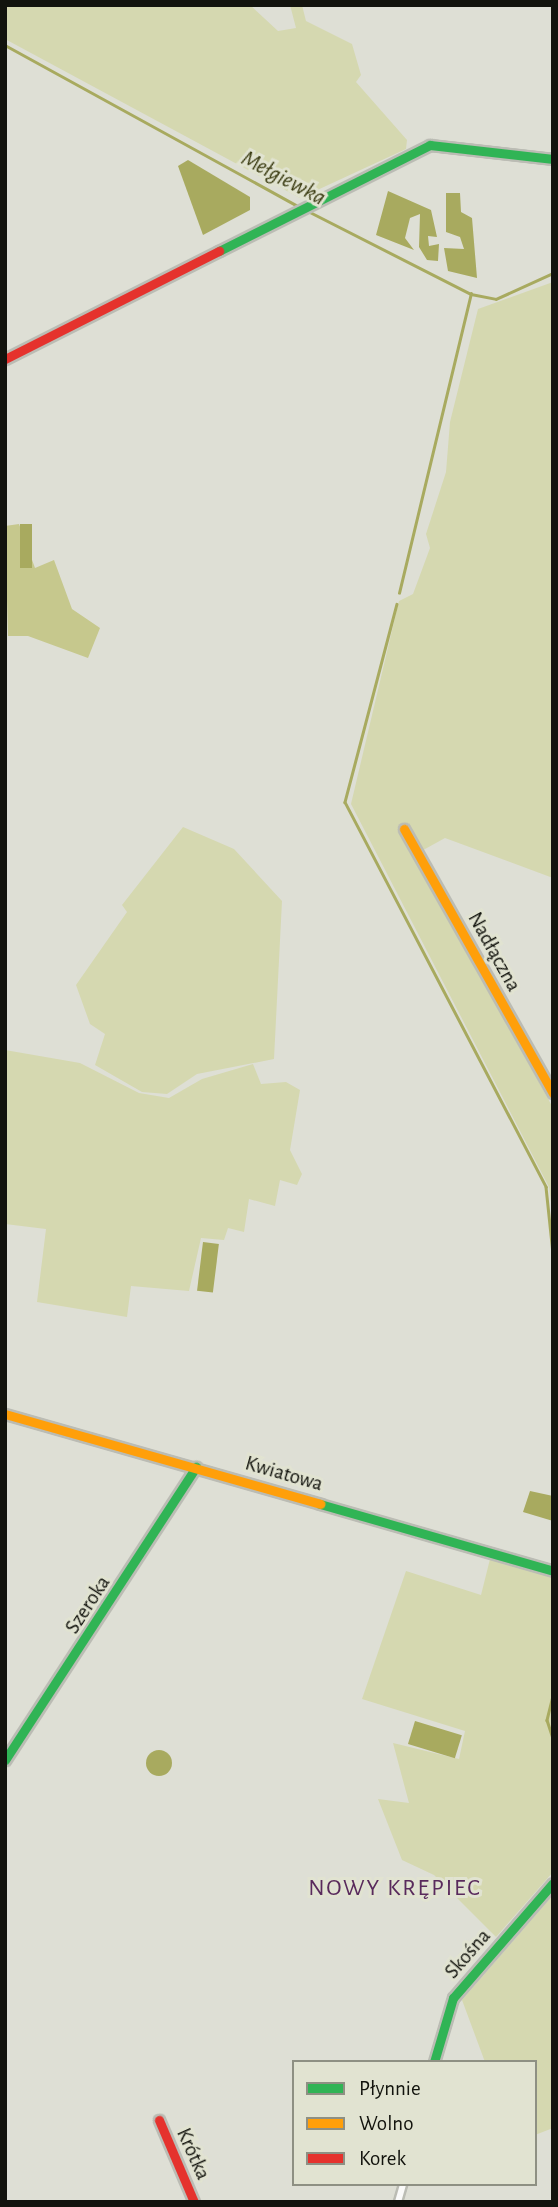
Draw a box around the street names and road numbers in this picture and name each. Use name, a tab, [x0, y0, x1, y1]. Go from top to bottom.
street label: Nadłączna	[462, 908, 526, 996]
street label: Kwiatowa	[242, 1451, 326, 1497]
street label: Szeroka	[60, 1571, 116, 1639]
street label: Skośna	[440, 1924, 496, 1984]
street label: Krótka	[171, 2124, 215, 2184]

